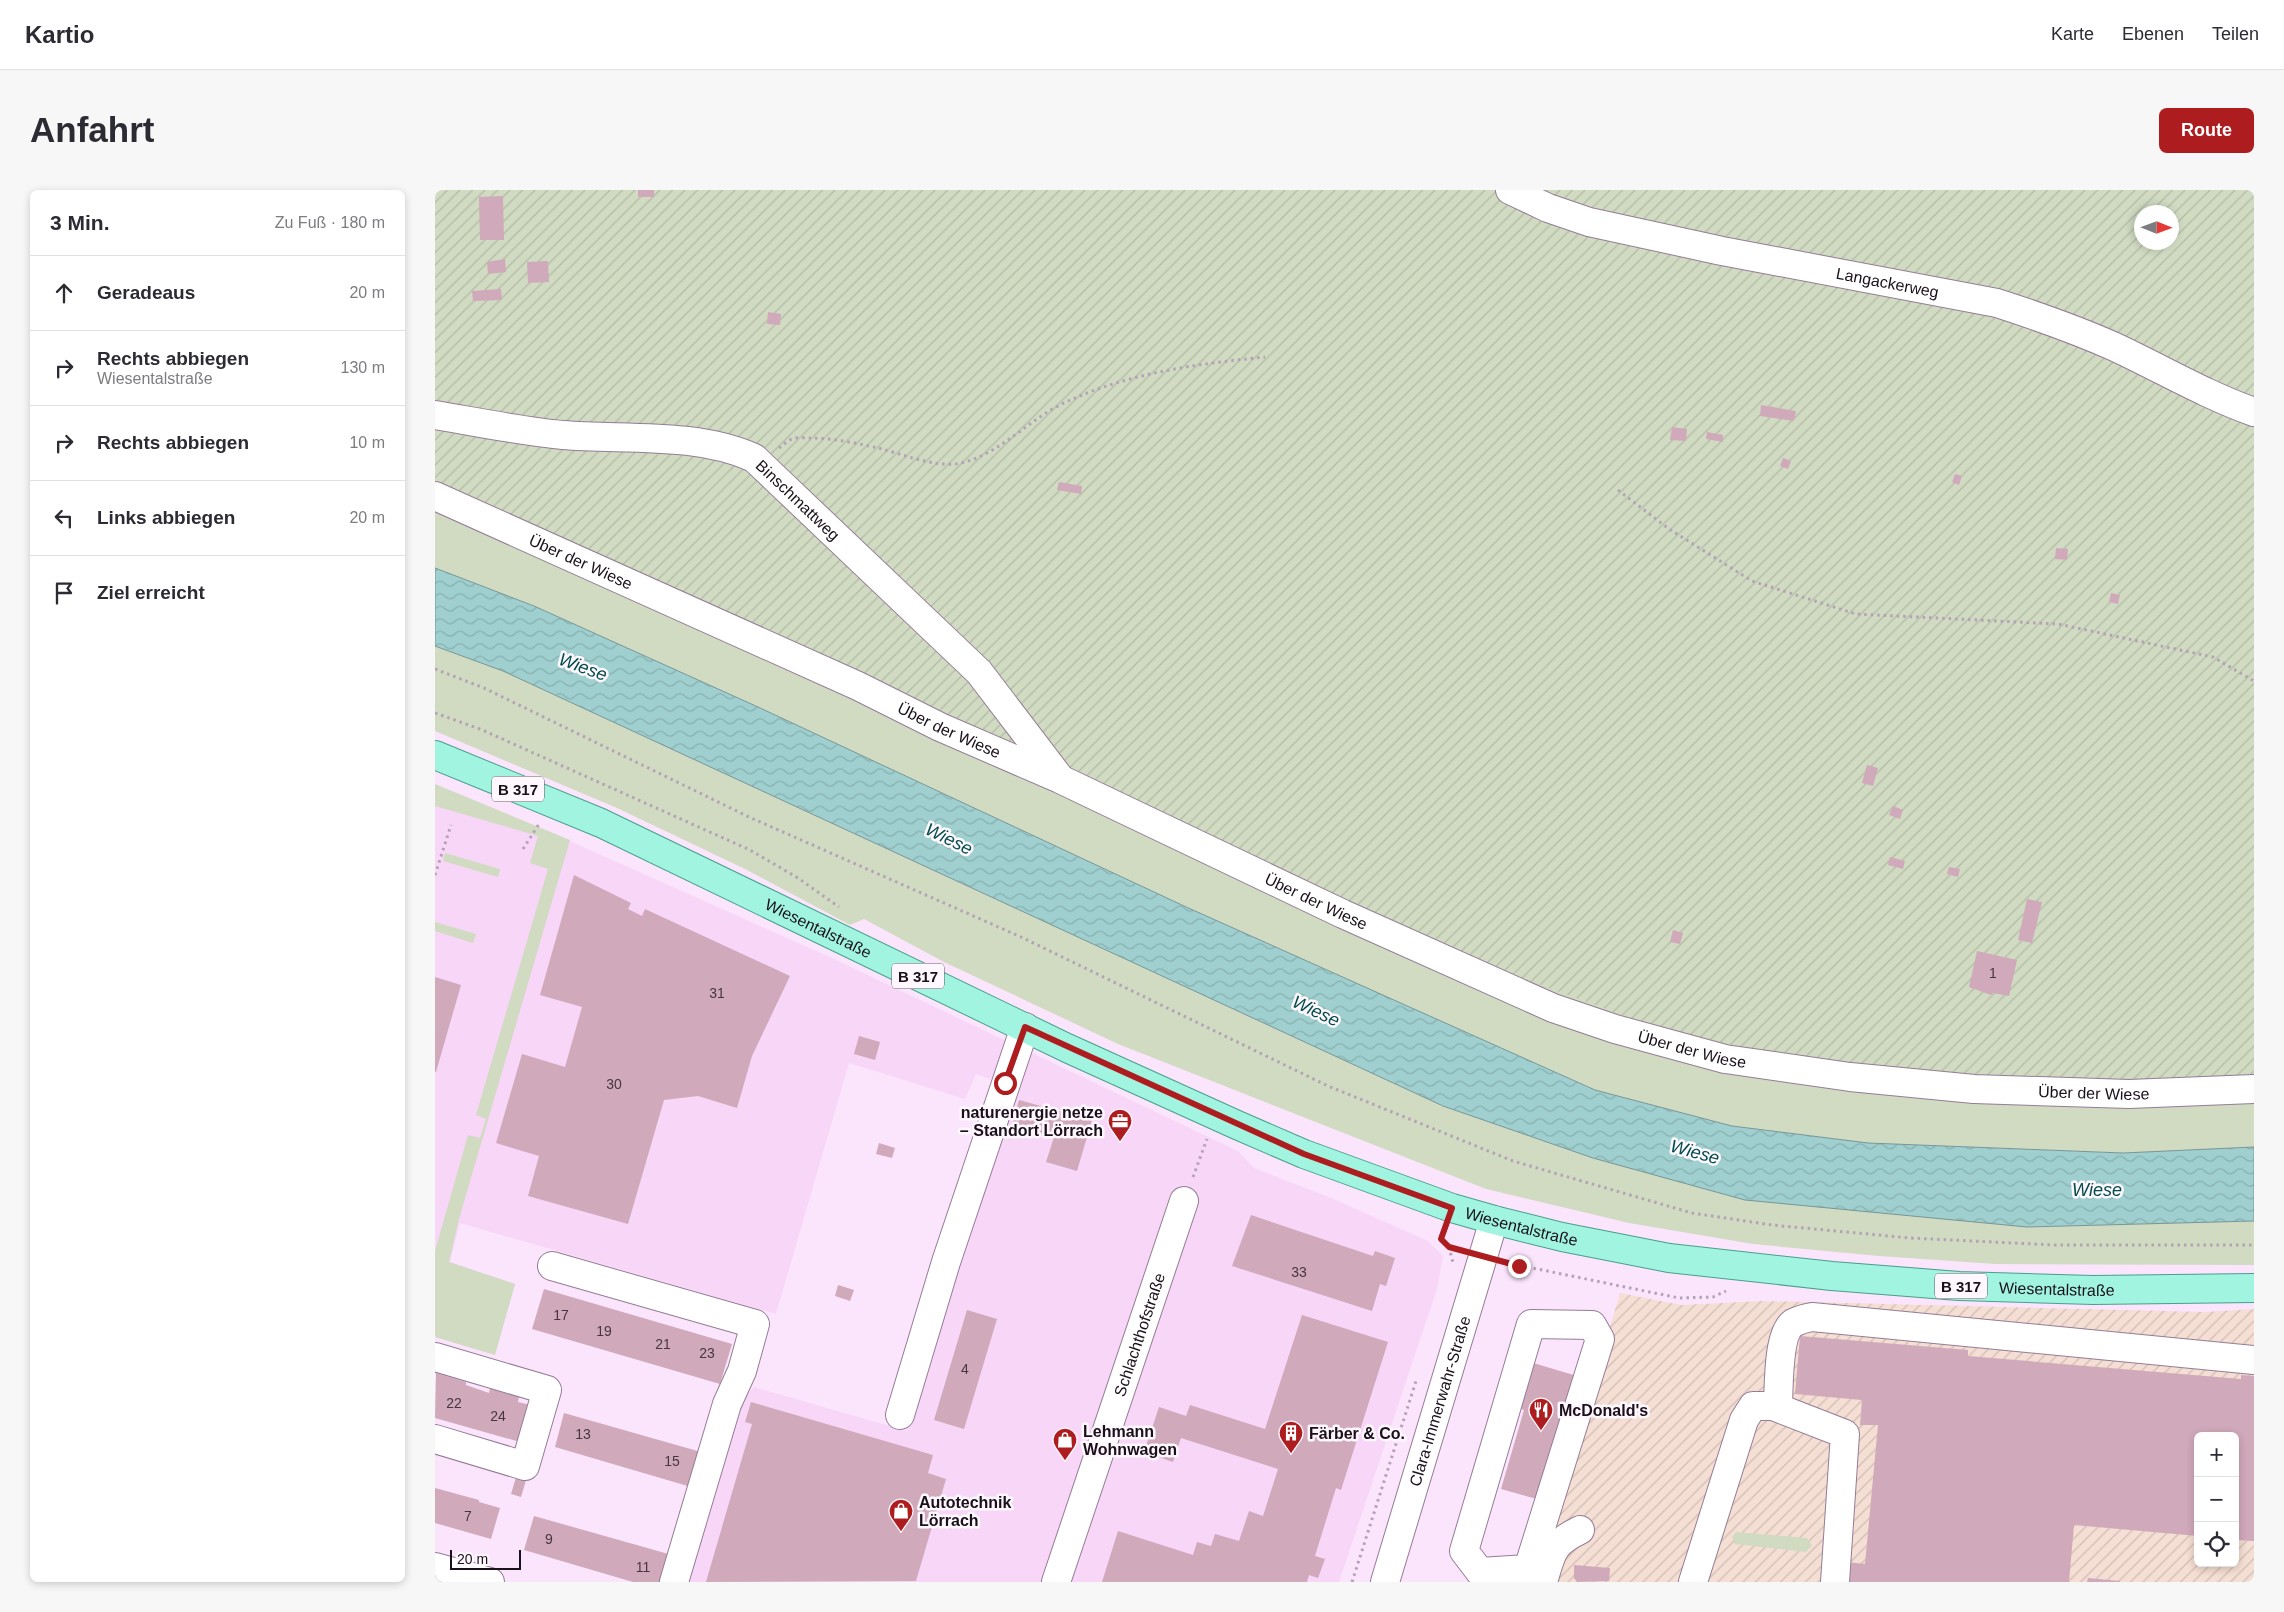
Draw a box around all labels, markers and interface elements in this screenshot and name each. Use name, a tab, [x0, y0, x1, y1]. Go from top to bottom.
text: Kartio	[25, 21, 94, 48]
text: Karte	[2051, 24, 2094, 44]
text: Ebenen	[2122, 24, 2184, 44]
text: Teilen	[2212, 24, 2259, 44]
button: Route	[2159, 108, 2254, 153]
text: Anfahrt	[30, 110, 154, 149]
north arrow	[2134, 205, 2179, 250]
text: 3 Min.	[50, 211, 110, 234]
text: Zu Fuß · 180 m	[275, 214, 385, 231]
street label: Langackerweg	[1835, 264, 1940, 300]
icon: ahead	[50, 279, 78, 307]
text: Geradeaus	[97, 282, 195, 303]
text: 20 m	[349, 284, 385, 301]
text: Rechts abbiegen	[97, 348, 249, 369]
icon: right	[50, 354, 78, 382]
text: 130 m	[341, 359, 385, 376]
text: Wiesentalstraße	[97, 370, 213, 387]
icon: right	[50, 429, 78, 457]
text: Rechts abbiegen	[97, 432, 249, 453]
text: 10 m	[349, 434, 385, 451]
street label: Binschmattweg	[753, 456, 843, 543]
icon: left	[50, 504, 78, 532]
text: Links abbiegen	[97, 507, 235, 528]
text: 20 m	[349, 509, 385, 526]
street label: Über der Wiese	[527, 531, 635, 592]
icon: arrive	[50, 579, 78, 607]
text: Ziel erreicht	[97, 582, 205, 603]
water label: Wiese	[556, 649, 610, 685]
street label: Über der Wiese	[895, 699, 1003, 761]
road number: B 317	[492, 776, 544, 802]
water label: Wiese	[922, 819, 976, 859]
street label: Über der Wiese	[1262, 870, 1370, 932]
street label: Wiesentalstraße	[763, 895, 874, 961]
road number: B 317	[892, 964, 944, 988]
house number: 1	[1989, 965, 1997, 981]
house number: 31	[709, 985, 725, 1001]
water label: Wiese	[1289, 991, 1343, 1031]
street label: Über der Wiese	[1636, 1027, 1747, 1070]
route start	[994, 1072, 1017, 1095]
house number: 30	[606, 1076, 622, 1092]
street label: Über der Wiese	[2038, 1083, 2150, 1103]
place label: naturenergie netze – Standort Lörrach	[960, 1104, 1103, 1139]
office icon: naturenergie netze – Standort Lörrach	[1107, 1108, 1133, 1142]
water label: Wiese	[1668, 1136, 1722, 1168]
water label: Wiese	[2072, 1180, 2122, 1200]
street label: Wiesentalstraße	[1463, 1204, 1579, 1248]
route end	[1508, 1255, 1531, 1278]
house number: 33	[1291, 1264, 1307, 1280]
street label: Schlachthofstraße	[1111, 1271, 1168, 1398]
road number: B 317	[1935, 1274, 1987, 1298]
street label: Wiesentalstraße	[1999, 1279, 2115, 1299]
house number: 17	[553, 1307, 569, 1323]
street label: Clara-Immerwahr-Straße	[1406, 1314, 1473, 1488]
house number: 19	[596, 1323, 612, 1339]
house number: 21	[655, 1336, 671, 1352]
house number: 23	[699, 1345, 715, 1361]
house number: 4	[961, 1361, 969, 1377]
house number: 22	[446, 1395, 462, 1411]
restaurant icon: McDonald's	[1528, 1397, 1554, 1431]
place label: McDonald's	[1559, 1402, 1648, 1419]
house number: 24	[490, 1408, 506, 1424]
building icon: Färber & Co.	[1278, 1420, 1304, 1454]
place label: Lehmann Wohnwagen	[1083, 1423, 1177, 1458]
place label: Färber & Co.	[1309, 1425, 1405, 1442]
house number: 13	[575, 1426, 591, 1442]
shop icon: Lehmann Wohnwagen	[1052, 1427, 1078, 1461]
map controls	[2194, 1432, 2239, 1567]
button: +	[2194, 1432, 2239, 1477]
house number: 15	[664, 1453, 680, 1469]
button: −	[2194, 1477, 2239, 1522]
place label: Autotechnik Lörrach	[919, 1494, 1012, 1529]
shop icon: Autotechnik Lörrach	[888, 1498, 914, 1532]
house number: 7	[464, 1508, 472, 1524]
button: locate	[2194, 1522, 2239, 1567]
house number: 9	[545, 1531, 553, 1547]
scale bar	[450, 1547, 521, 1570]
text: 20 m	[457, 1551, 488, 1567]
house number: 11	[636, 1559, 650, 1575]

